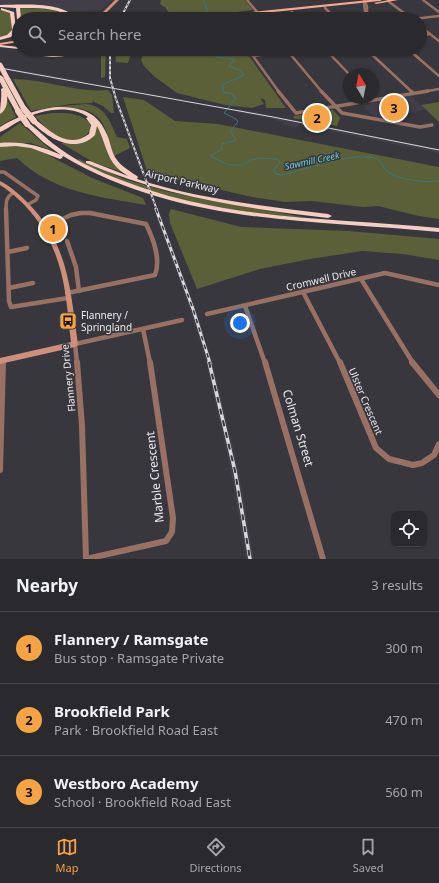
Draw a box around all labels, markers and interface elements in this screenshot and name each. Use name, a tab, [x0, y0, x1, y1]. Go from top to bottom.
search box	[12, 12, 427, 56]
icon: search	[26, 23, 48, 45]
text: Search here	[58, 24, 141, 44]
north arrow	[343, 68, 379, 104]
pin: 3	[381, 93, 407, 123]
pin: 2	[304, 103, 330, 133]
water label: Sawmill Creek	[283, 148, 341, 173]
street label: Airport Parkway	[144, 166, 221, 196]
pin: 1	[40, 214, 66, 244]
street label: Cromwell Drive	[285, 264, 358, 294]
place label: Flannery / Springland	[81, 308, 132, 334]
bus stop icon: Flannery / Springland	[58, 311, 78, 331]
your location	[230, 313, 250, 333]
street label: Flannery Drive	[57, 343, 79, 413]
street label: Ulster Crescent	[346, 365, 387, 437]
street label: Colman Street	[279, 387, 318, 469]
street label: Marble Crescent	[141, 430, 168, 524]
map controls	[391, 511, 427, 547]
button: locate	[391, 511, 427, 547]
text: Nearby	[16, 574, 78, 597]
text: 3 results	[371, 576, 423, 594]
text: Flannery / Ramsgate	[54, 629, 208, 649]
text: 1	[25, 639, 33, 657]
text: 300 m	[385, 639, 423, 657]
text: Bus stop · Ramsgate Private	[54, 649, 224, 667]
text: Brookfield Park	[54, 701, 170, 721]
text: 2	[25, 711, 33, 729]
text: 470 m	[385, 711, 423, 729]
text: Park · Brookfield Road East	[54, 721, 218, 739]
text: Westboro Academy	[54, 773, 198, 793]
text: 3	[25, 783, 33, 801]
text: 560 m	[385, 783, 423, 801]
text: School · Brookfield Road East	[54, 793, 231, 811]
tab: Map	[56, 836, 78, 875]
tab: Directions	[189, 836, 242, 875]
tab: Saved	[353, 836, 383, 875]

